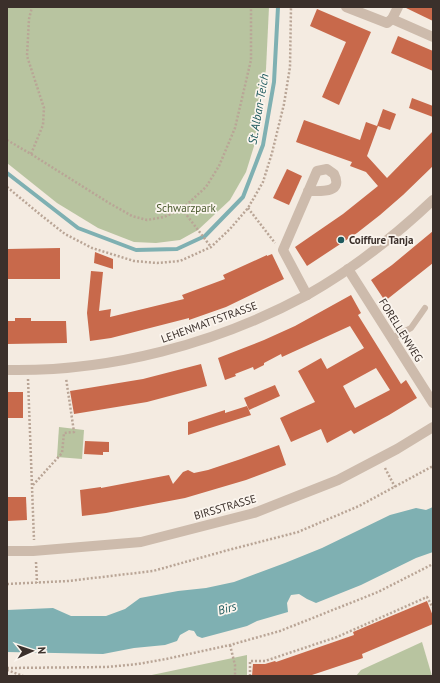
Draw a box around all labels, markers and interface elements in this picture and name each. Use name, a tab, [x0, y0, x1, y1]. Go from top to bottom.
water label: St. Alban-Teich	[244, 72, 272, 146]
park label: Schwarzpark	[156, 201, 216, 215]
place label: Coiffure Tanja	[349, 233, 413, 247]
marker: Coiffure Tanja	[336, 235, 346, 245]
street label: FORELLENWEG	[376, 296, 426, 364]
street label: LEHENMATTSTRASSE	[159, 298, 259, 346]
street label: BIRSSTRASSE	[192, 491, 258, 523]
water label: Birs	[216, 598, 238, 618]
north arrow	[12, 631, 52, 671]
text: N	[35, 646, 49, 654]

